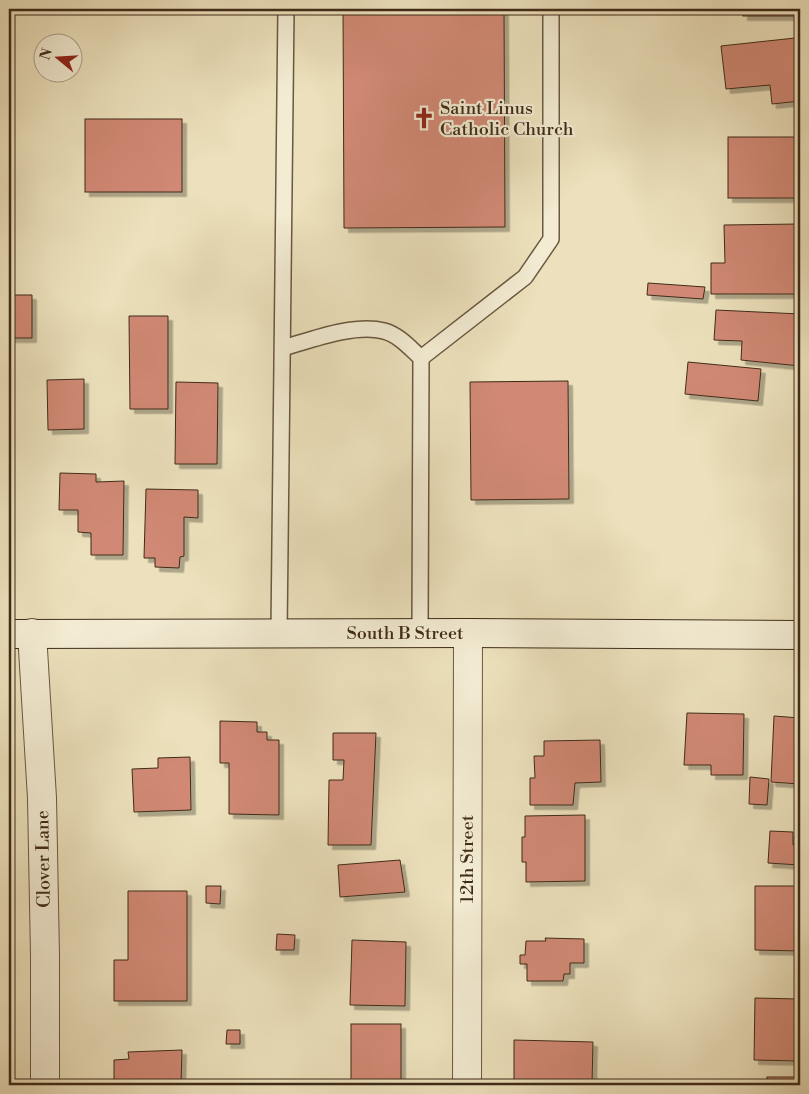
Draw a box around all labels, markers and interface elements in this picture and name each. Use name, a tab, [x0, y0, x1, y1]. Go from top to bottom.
north arrow	[32, 32, 82, 82]
text: N	[36, 46, 57, 62]
place label: Saint Linus Catholic Church	[440, 97, 574, 141]
church icon: Saint Linus Catholic Church	[411, 105, 437, 131]
street label: South B Street	[347, 622, 464, 645]
street label: Clover Lane	[31, 810, 56, 908]
street label: 12th Street	[456, 814, 479, 903]

